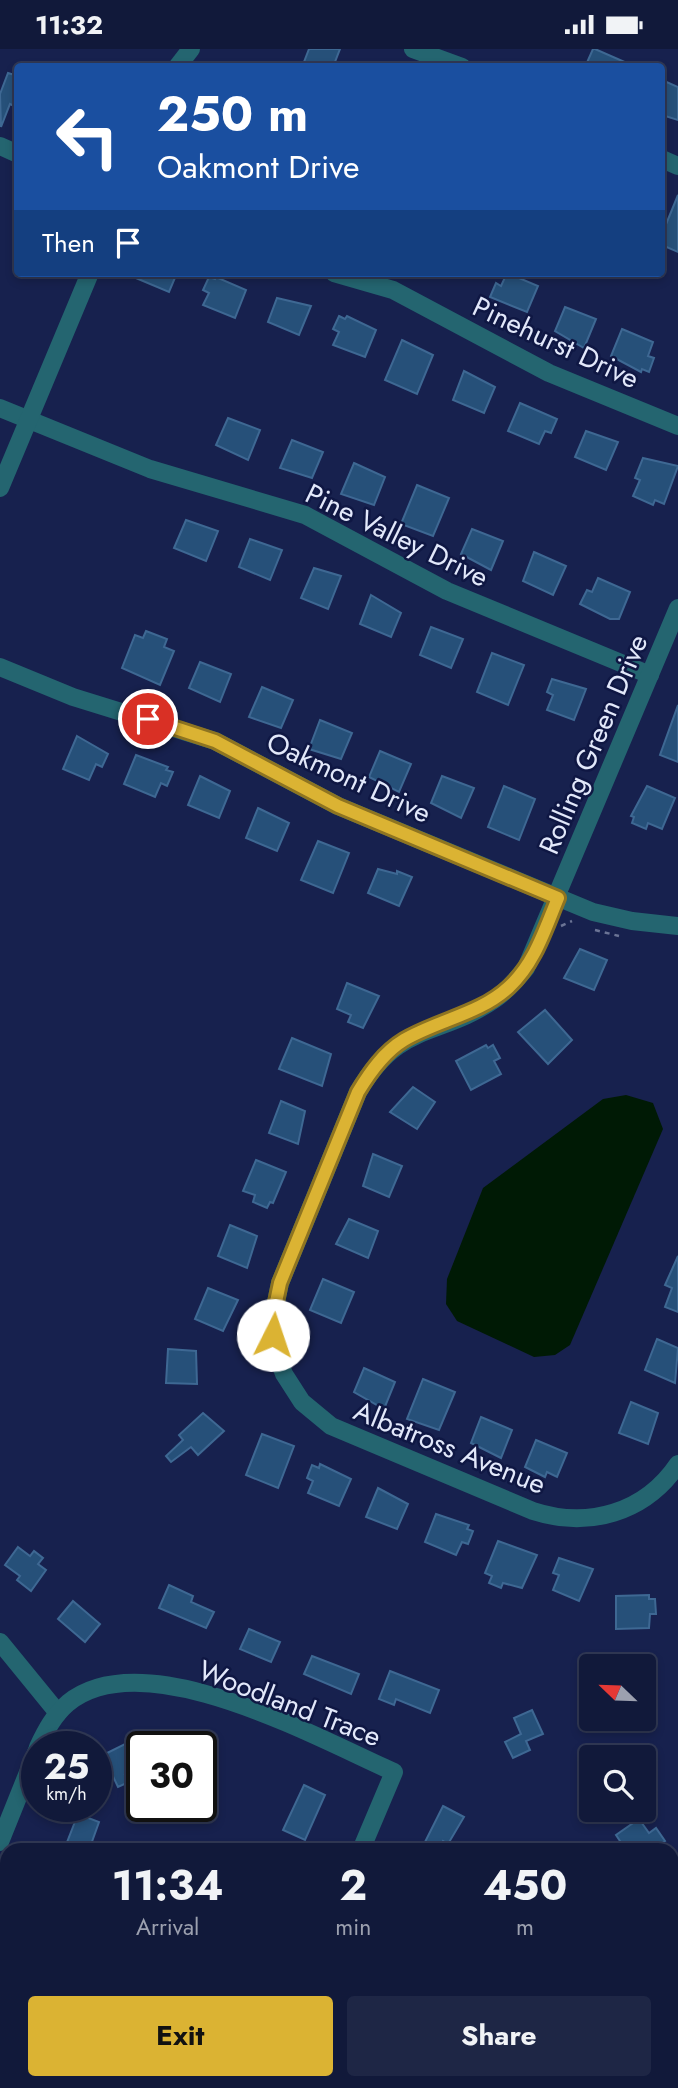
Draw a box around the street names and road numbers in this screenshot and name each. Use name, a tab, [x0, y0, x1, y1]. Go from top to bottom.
street label: Pinehurst Drive	[466, 286, 646, 399]
street label: Pine Valley Drive	[298, 473, 495, 598]
street label: Rolling Green Drive	[529, 628, 658, 860]
street label: Oakmont Drive	[260, 721, 438, 833]
street label: Albatross Avenue	[348, 1390, 552, 1505]
street label: Woodland Trace	[193, 1650, 387, 1757]

